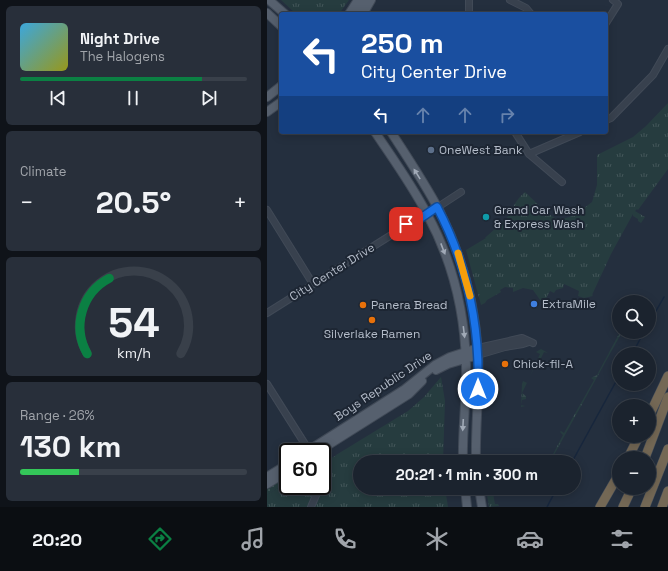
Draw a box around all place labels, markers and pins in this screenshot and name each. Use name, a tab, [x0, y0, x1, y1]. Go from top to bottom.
place label: OneWest Bank	[439, 142, 523, 158]
marker: OneWest Bank	[426, 145, 436, 155]
place label: Grand Car Wash & Express Wash	[494, 202, 584, 232]
pin	[389, 207, 423, 241]
marker: Grand Car Wash & Express Wash	[481, 212, 491, 222]
place label: ExtraMile	[542, 296, 596, 312]
place label: Panera Bread	[371, 297, 448, 313]
marker: ExtraMile	[529, 299, 539, 309]
marker: Panera Bread	[358, 300, 368, 310]
marker: Silverlake Ramen	[367, 315, 377, 325]
place label: Silverlake Ramen	[324, 326, 420, 342]
place label: Chick-fil-A	[513, 356, 574, 372]
marker: Chick-fil-A	[500, 359, 510, 369]

